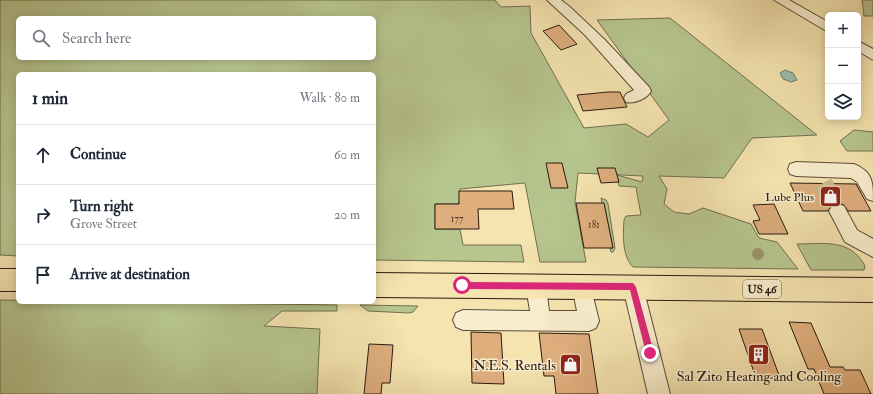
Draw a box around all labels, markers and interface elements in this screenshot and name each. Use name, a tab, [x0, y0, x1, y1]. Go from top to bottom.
map controls	[825, 12, 861, 120]
button: +	[825, 12, 861, 48]
search box	[16, 16, 376, 60]
icon: search	[30, 27, 52, 49]
text: Search here	[62, 29, 131, 48]
button: −	[825, 48, 861, 84]
button: layers	[825, 84, 861, 120]
text: 1 min	[32, 88, 68, 109]
text: Walk · 80 m	[299, 90, 360, 106]
icon: ahead	[32, 144, 54, 166]
text: Continue	[70, 145, 126, 164]
text: 60 m	[334, 147, 360, 163]
shop icon: Lube Plus	[817, 184, 843, 210]
place label: Lube Plus	[765, 190, 814, 205]
text: Turn right	[70, 197, 133, 216]
icon: right	[32, 204, 54, 226]
text: 20 m	[334, 207, 360, 223]
house number: 177	[451, 213, 464, 225]
text: Grove Street	[70, 216, 137, 232]
house number: 181	[588, 219, 600, 231]
icon: arrive	[32, 264, 54, 286]
text: Arrive at destination	[70, 265, 190, 284]
route start	[453, 276, 471, 294]
road number: US 46	[743, 280, 781, 298]
building icon: Sal Zito Heating and Cooling	[746, 341, 772, 367]
route end	[641, 344, 659, 362]
shop icon: N.E.S. Rentals	[558, 352, 584, 378]
place label: N.E.S. Rentals	[473, 357, 556, 374]
place label: Sal Zito Heating and Cooling	[677, 368, 842, 385]

